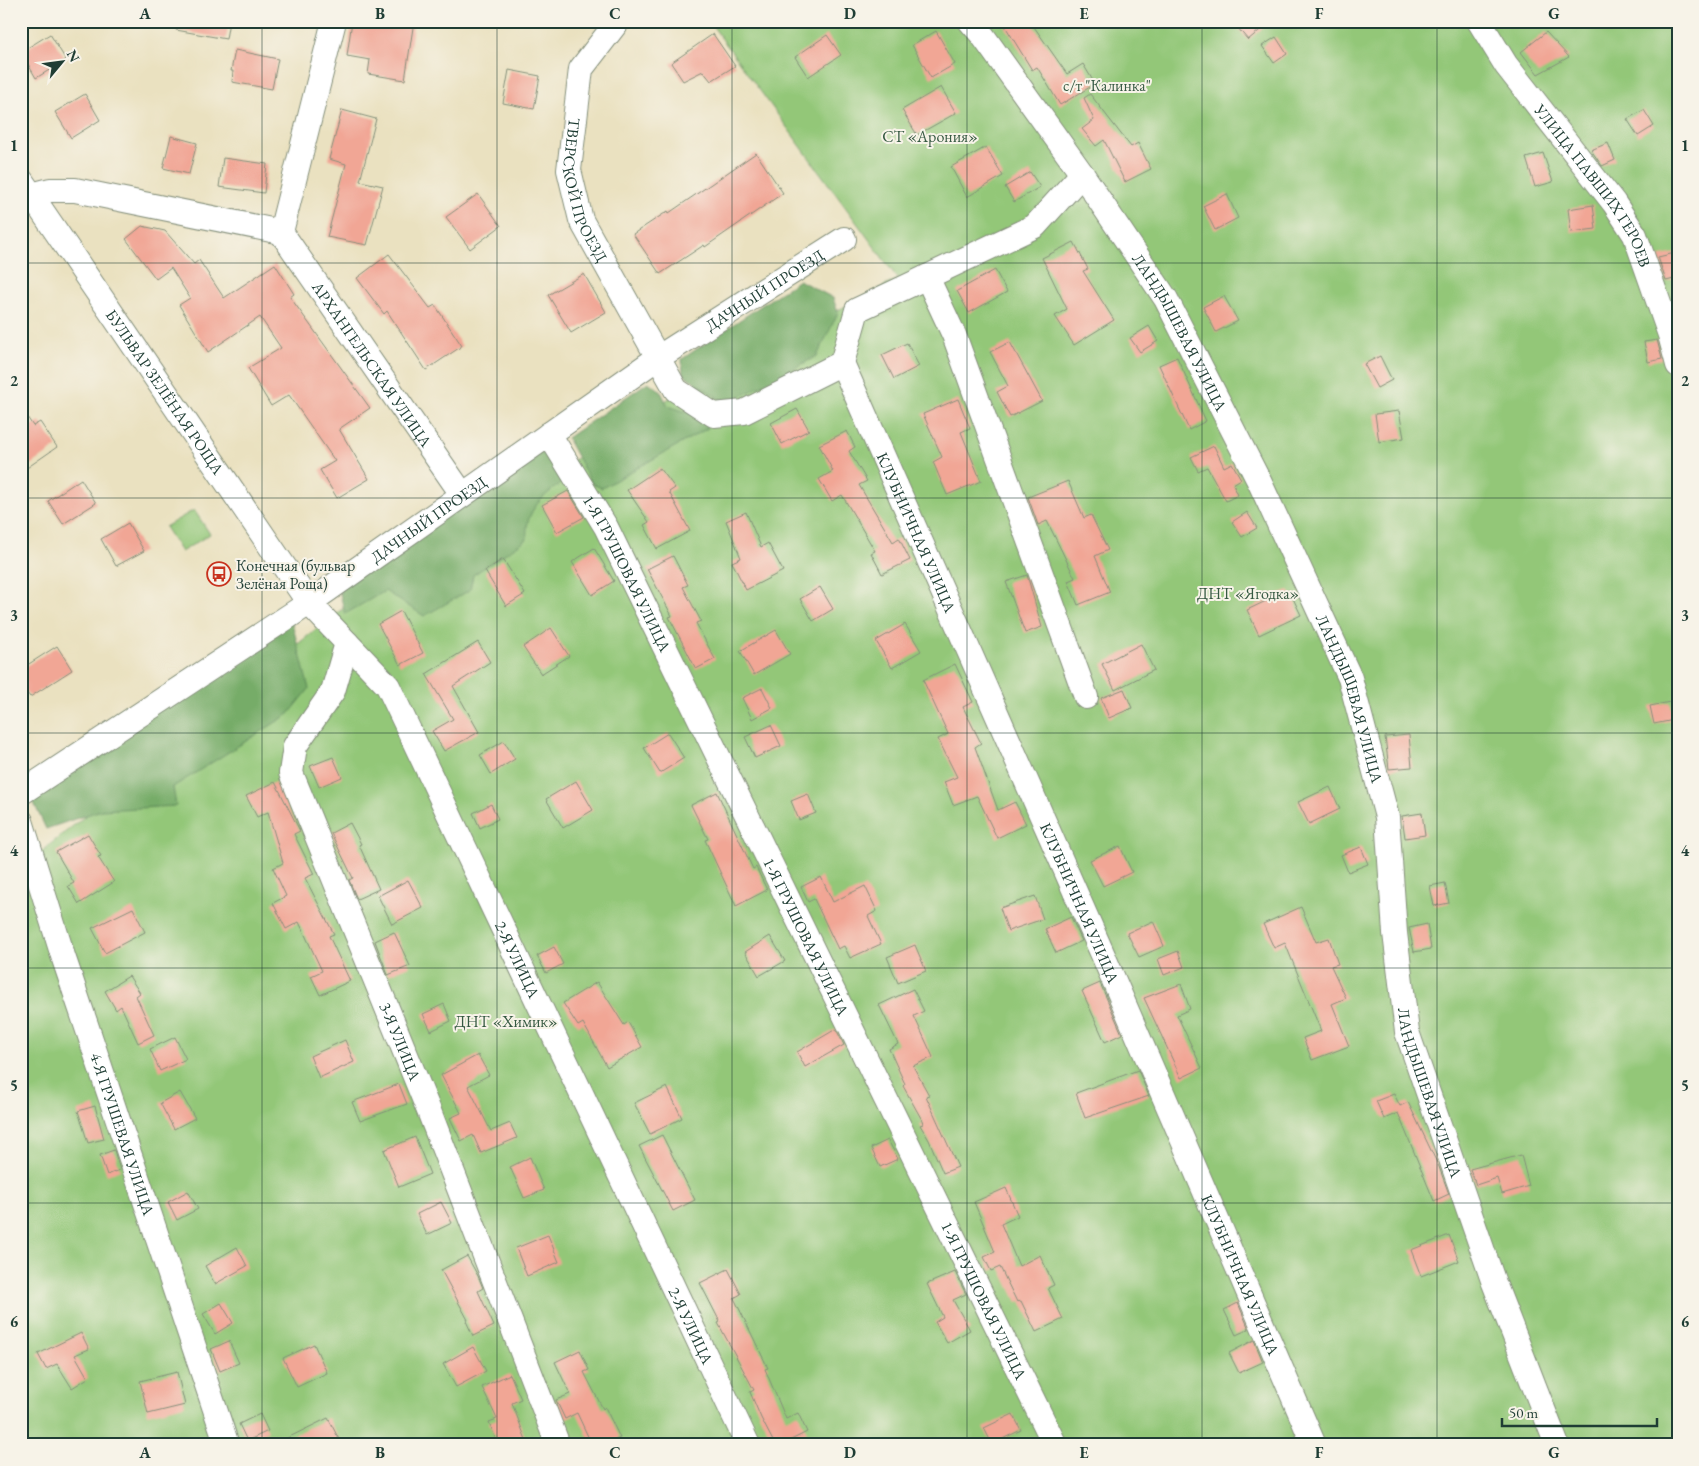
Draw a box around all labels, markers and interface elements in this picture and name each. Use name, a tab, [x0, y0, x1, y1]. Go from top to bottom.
text: A	[138, 3, 151, 24]
text: B	[375, 3, 385, 24]
text: C	[609, 3, 621, 24]
text: D	[844, 3, 856, 24]
text: E	[1079, 3, 1089, 24]
text: F	[1315, 3, 1324, 24]
text: G	[1548, 3, 1560, 24]
north arrow	[38, 38, 88, 88]
text: N	[63, 46, 84, 66]
park label: с/т "Калинка"	[1063, 75, 1151, 96]
street label: УЛИЦА ПАВШИХ ГЕРОЕВ	[1529, 99, 1656, 270]
street label: ТВЕРСКОЙ ПРОЕЗД	[558, 117, 613, 266]
park label: СТ «Арония»	[882, 126, 978, 147]
text: 1	[10, 135, 18, 156]
text: 1	[1681, 135, 1689, 156]
street label: ДАЧНЫЙ ПРОЕЗД	[701, 244, 828, 335]
street label: ЛАНДЫШЕВАЯ УЛИЦА	[1128, 249, 1232, 415]
street label: АРХАНГЕЛЬСКАЯ УЛИЦА	[307, 276, 437, 452]
street label: БУЛЬВАР ЗЕЛЁНАЯ РОЩА	[101, 305, 229, 479]
text: 2	[10, 370, 19, 391]
text: 2	[1681, 370, 1690, 391]
street label: КЛУБНИЧНАЯ УЛИЦА	[872, 449, 962, 617]
street label: ДАЧНЫЙ ПРОЕЗД	[366, 471, 491, 567]
street label: 1-Я ГРУШОВАЯ УЛИЦА	[578, 491, 676, 656]
place label: Конечная (бульвар Зелёная Роща)	[236, 555, 355, 594]
bus stop icon: Конечная (бульвар Зелёная Роща)	[206, 561, 232, 587]
park label: ДНТ «Ягодка»	[1197, 583, 1299, 604]
text: 3	[10, 605, 18, 626]
text: 3	[1681, 605, 1689, 626]
street label: ЛАНДЫШЕВАЯ УЛИЦА	[1311, 611, 1388, 786]
street label: КЛУБНИЧНАЯ УЛИЦА	[1035, 819, 1125, 987]
text: 4	[10, 840, 19, 861]
text: 4	[1681, 840, 1690, 861]
street label: 1-Я ГРУШОВАЯ УЛИЦА	[759, 854, 854, 1020]
street label: 2-Я УЛИЦА	[490, 918, 545, 1002]
street label: 3-Я УЛИЦА	[375, 999, 426, 1085]
street label: ЛАНДЫШЕВАЯ УЛИЦА	[1394, 1007, 1467, 1181]
park label: ДНТ «Химик»	[454, 1011, 558, 1032]
street label: 4-Я ГРУШЕВАЯ УЛИЦА	[86, 1050, 160, 1219]
text: 5	[10, 1075, 18, 1096]
text: 5	[1681, 1075, 1689, 1096]
street label: КЛУБНИЧНАЯ УЛИЦА	[1197, 1191, 1285, 1359]
street label: 1-Я ГРУШОВАЯ УЛИЦА	[937, 1218, 1032, 1384]
street label: 2-Я УЛИЦА	[664, 1283, 719, 1368]
text: 6	[10, 1311, 19, 1332]
text: 6	[1681, 1311, 1690, 1332]
scale bar	[1502, 1396, 1656, 1428]
text: 50 m	[1509, 1403, 1538, 1422]
text: A	[138, 1442, 151, 1463]
text: B	[375, 1442, 385, 1463]
text: C	[609, 1442, 621, 1463]
text: D	[844, 1442, 856, 1463]
text: E	[1079, 1442, 1089, 1463]
text: F	[1315, 1442, 1324, 1463]
text: G	[1548, 1442, 1560, 1463]

